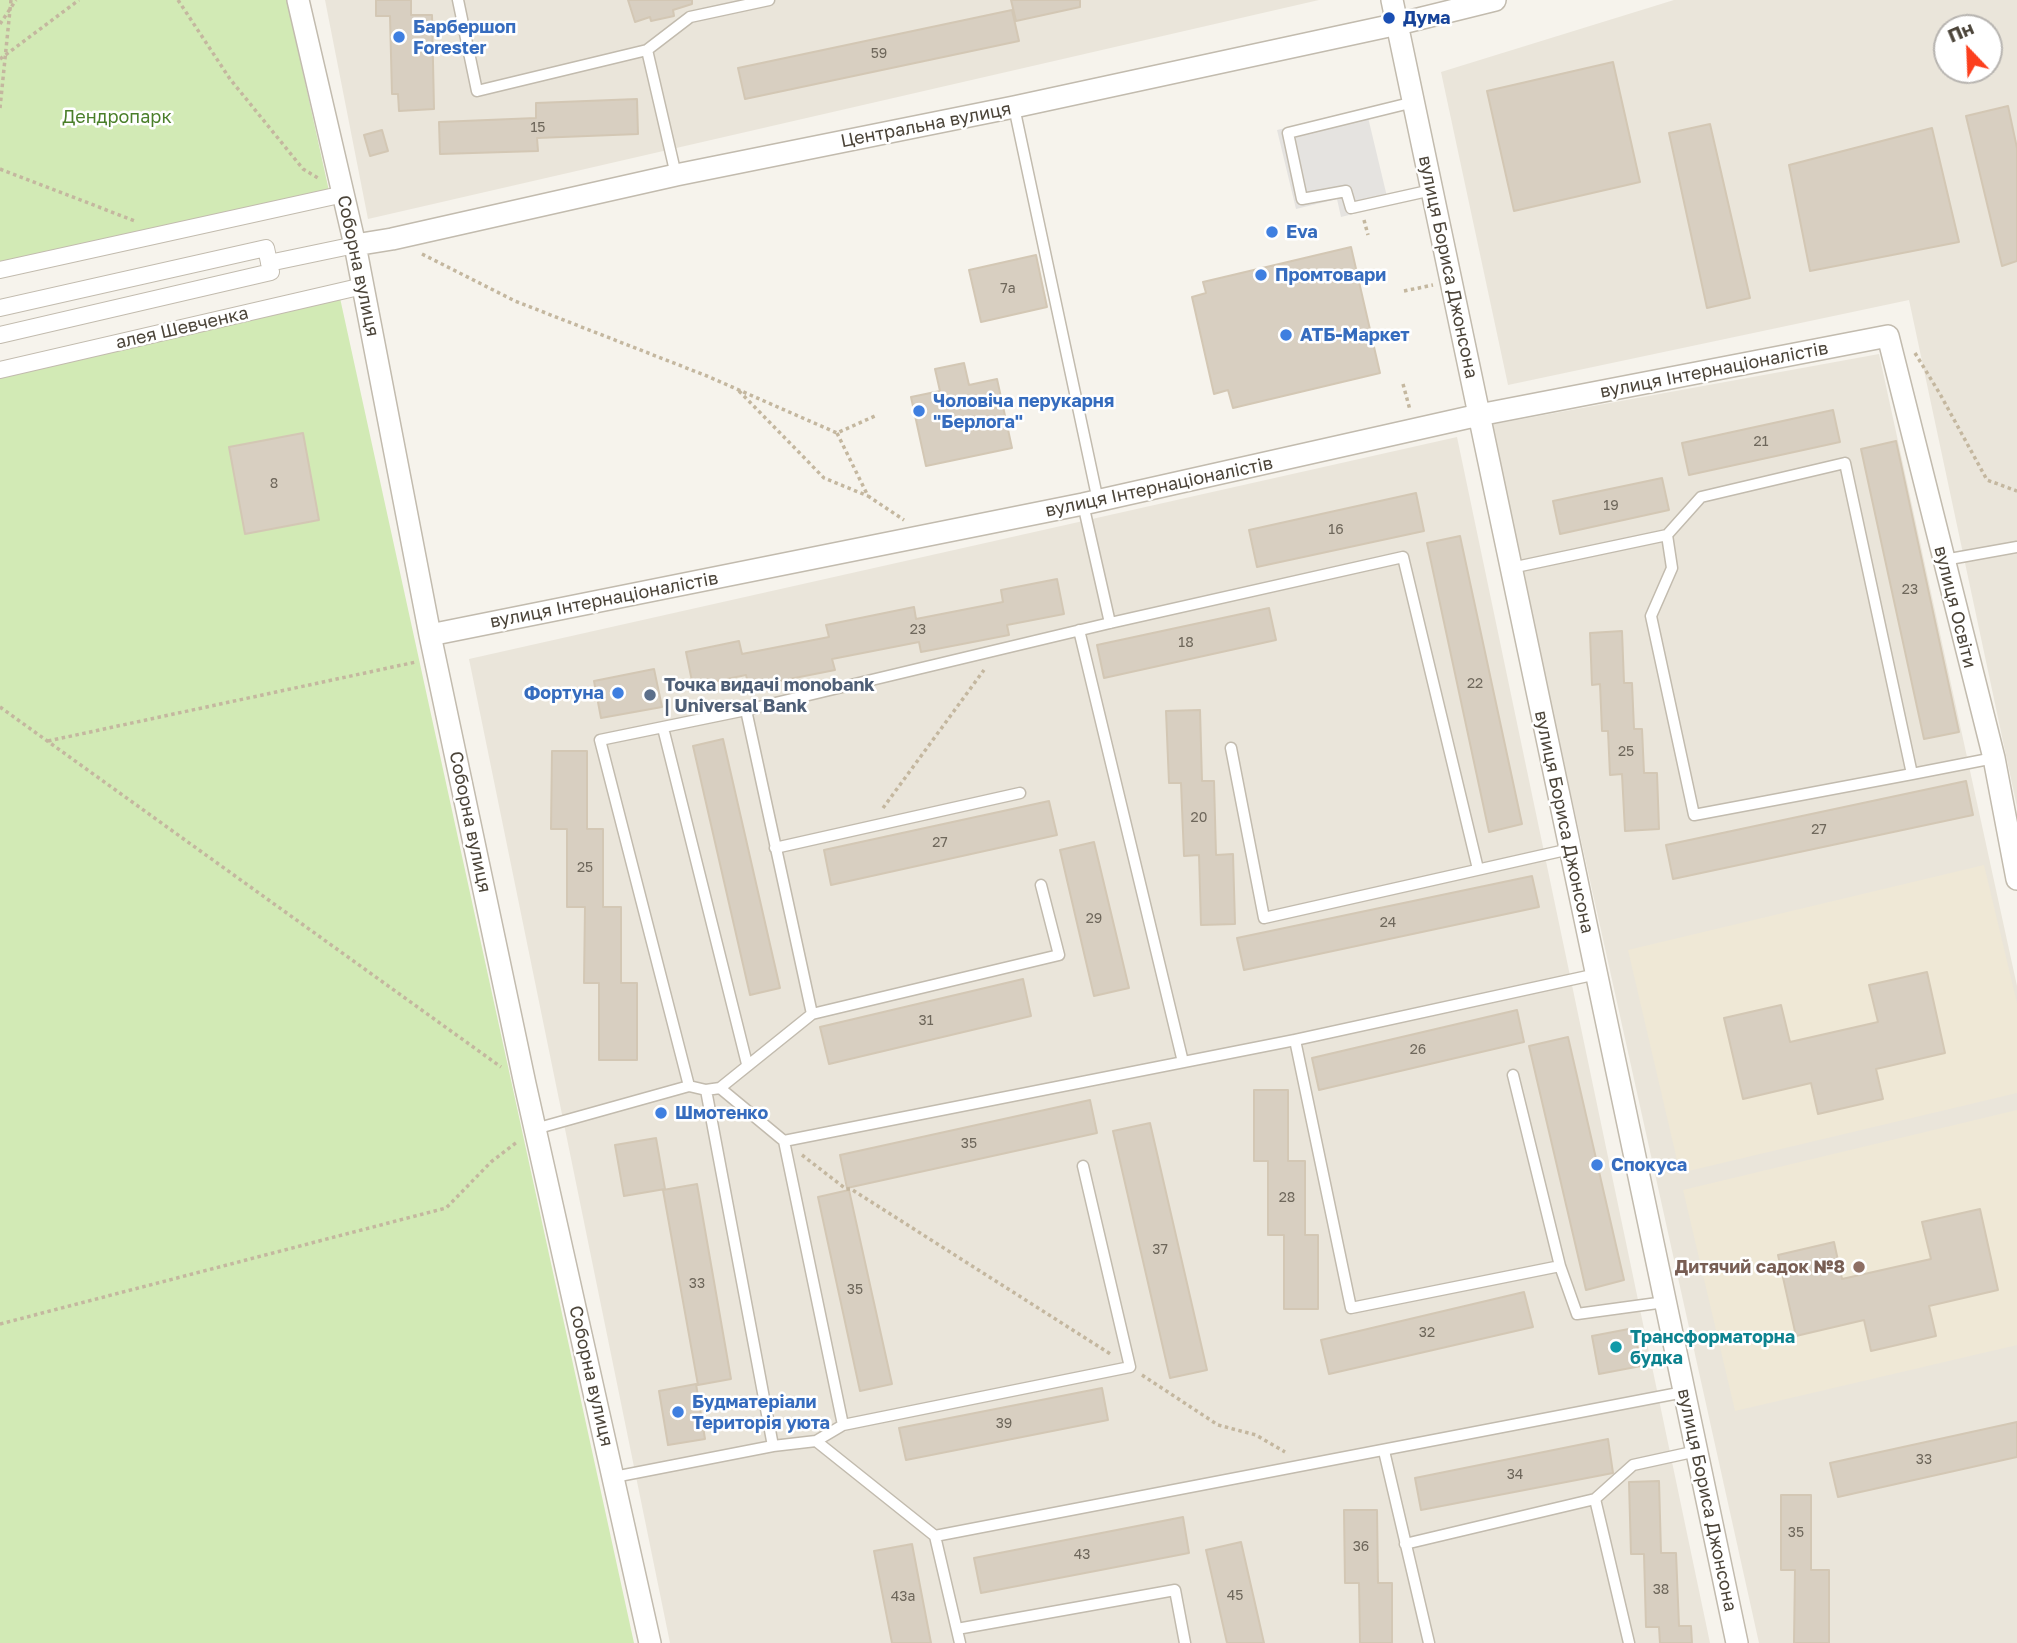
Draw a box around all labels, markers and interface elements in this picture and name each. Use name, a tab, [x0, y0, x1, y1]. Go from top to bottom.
place label: Дума	[1403, 7, 1451, 29]
marker: Дума	[1381, 10, 1397, 26]
north arrow	[1933, 14, 2003, 84]
text: Пн	[1944, 15, 1977, 47]
place label: Барбершоп Forester	[413, 16, 516, 58]
marker: Барбершоп Forester	[391, 29, 407, 45]
house number: 59	[871, 46, 887, 62]
street label: Центральна вулиця	[839, 98, 1013, 152]
park label: Дендропарк	[62, 106, 172, 128]
house number: 15	[531, 120, 545, 136]
street label: вулиця Бориса Джонсона	[1414, 154, 1482, 380]
street label: Соборна вулиця	[332, 193, 384, 339]
place label: Eva	[1286, 221, 1318, 243]
marker: Eva	[1264, 224, 1280, 240]
place label: Промтовари	[1275, 264, 1386, 286]
marker: Промтовари	[1253, 267, 1269, 283]
house number: 7а	[1000, 281, 1016, 297]
street label: алея Шевченка	[113, 302, 251, 354]
place label: АТБ-Маркет	[1300, 324, 1410, 346]
marker: АТБ-Маркет	[1278, 327, 1294, 343]
street label: вулиця Інтернаціоналістів	[1598, 337, 1830, 403]
place label: Чоловіча перукарня "Берлога"	[933, 390, 1114, 432]
marker: Чоловіча перукарня "Берлога"	[911, 403, 927, 419]
house number: 21	[1754, 434, 1768, 450]
street label: вулиця Інтернаціоналістів	[1043, 452, 1275, 522]
house number: 8	[270, 476, 278, 492]
house number: 19	[1603, 498, 1619, 514]
house number: 16	[1328, 522, 1344, 538]
street label: вулиця Освіти	[1929, 544, 1981, 670]
street label: вулиця Інтернаціоналістів	[488, 567, 720, 633]
house number: 23	[1902, 582, 1918, 598]
house number: 23	[910, 622, 926, 638]
house number: 18	[1178, 635, 1194, 651]
place label: Точка видачі monobank | Universal Bank	[664, 674, 875, 716]
house number: 22	[1467, 676, 1483, 692]
place label: Фортуна	[524, 682, 604, 704]
marker: Фортуна	[610, 685, 626, 701]
marker: Точка видачі monobank | Universal Bank	[642, 687, 658, 703]
street label: вулиця Бориса Джонсона	[1530, 709, 1598, 935]
house number: 25	[1618, 744, 1634, 760]
street label: Соборна вулиця	[444, 749, 496, 895]
house number: 20	[1191, 810, 1207, 826]
house number: 27	[1811, 822, 1827, 838]
house number: 27	[932, 835, 948, 851]
house number: 25	[577, 860, 593, 876]
house number: 29	[1086, 911, 1102, 927]
house number: 24	[1380, 915, 1396, 931]
house number: 31	[919, 1013, 933, 1029]
house number: 26	[1410, 1042, 1426, 1058]
place label: Шмотенко	[675, 1102, 768, 1124]
marker: Шмотенко	[653, 1105, 669, 1121]
house number: 35	[961, 1136, 977, 1152]
place label: Спокуса	[1611, 1154, 1687, 1176]
marker: Спокуса	[1589, 1157, 1605, 1173]
house number: 28	[1279, 1190, 1295, 1206]
house number: 37	[1152, 1242, 1168, 1258]
place label: Дитячий садок №8	[1675, 1256, 1845, 1278]
marker: Дитячий садок №8	[1851, 1259, 1867, 1275]
house number: 33	[689, 1276, 705, 1292]
house number: 35	[847, 1282, 863, 1298]
street label: Соборна вулиця	[564, 1303, 618, 1449]
house number: 32	[1419, 1325, 1435, 1341]
place label: Трансформаторна будка	[1630, 1326, 1795, 1368]
marker: Трансформаторна будка	[1608, 1339, 1624, 1355]
street label: вулиця Бориса Джонсона	[1673, 1387, 1741, 1613]
place label: Будматеріали Територія уюта	[692, 1391, 830, 1434]
marker: Будматеріали Територія уюта	[670, 1404, 686, 1420]
house number: 39	[996, 1416, 1012, 1432]
house number: 33	[1916, 1452, 1932, 1468]
house number: 34	[1507, 1467, 1523, 1483]
house number: 35	[1788, 1525, 1804, 1541]
house number: 36	[1353, 1539, 1369, 1555]
house number: 43	[1074, 1547, 1090, 1563]
house number: 38	[1653, 1582, 1669, 1598]
house number: 45	[1227, 1588, 1243, 1604]
house number: 43а	[891, 1589, 915, 1605]

